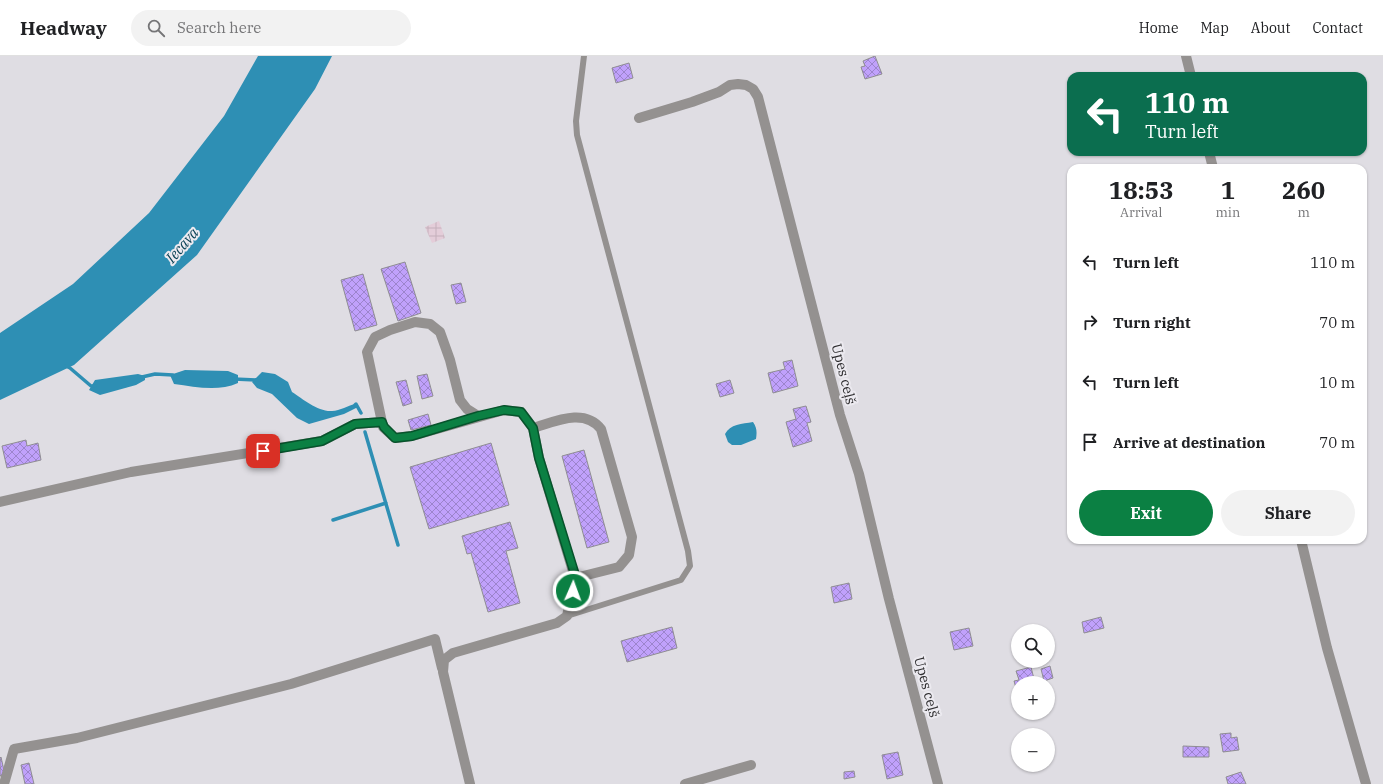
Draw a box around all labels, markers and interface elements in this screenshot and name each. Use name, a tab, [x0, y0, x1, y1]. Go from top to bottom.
search box	[131, 10, 411, 46]
text: Headway	[20, 16, 107, 40]
icon: search	[145, 17, 167, 39]
text: Search here	[177, 18, 261, 37]
text: Home	[1139, 19, 1178, 37]
text: Map	[1200, 19, 1229, 37]
text: About	[1251, 19, 1290, 37]
text: Contact	[1312, 19, 1363, 37]
text: 110 m	[1145, 84, 1229, 121]
icon: left	[1079, 88, 1131, 140]
text: Turn left	[1145, 120, 1219, 143]
text: 18:53	[1109, 174, 1174, 206]
text: 1	[1221, 174, 1235, 206]
text: 260	[1282, 174, 1325, 206]
text: Arrival	[1120, 204, 1162, 221]
text: min	[1215, 204, 1240, 221]
text: m	[1297, 204, 1310, 221]
water label: Iecava	[161, 223, 203, 267]
icon: left	[1079, 251, 1101, 273]
text: Turn left	[1113, 253, 1179, 272]
text: 110 m	[1310, 253, 1355, 272]
icon: right	[1079, 311, 1101, 333]
text: Turn right	[1113, 313, 1191, 332]
text: 70 m	[1319, 313, 1355, 332]
street label: Upes ceļš	[828, 342, 860, 407]
icon: left	[1079, 371, 1101, 393]
text: Turn left	[1113, 373, 1179, 392]
text: 10 m	[1319, 373, 1355, 392]
icon: arrive	[1079, 431, 1101, 453]
text: Arrive at destination	[1113, 433, 1265, 452]
text: 70 m	[1319, 433, 1355, 452]
pin	[246, 434, 280, 468]
icon: arrive	[252, 440, 274, 462]
button: Exit	[1079, 490, 1213, 536]
button: Share	[1221, 490, 1355, 536]
position arrow	[552, 570, 594, 612]
map controls	[1011, 624, 1055, 772]
button: search	[1011, 624, 1055, 668]
street label: Upes ceļš	[910, 655, 944, 720]
button: +	[1011, 676, 1055, 720]
button: −	[1011, 728, 1055, 772]

